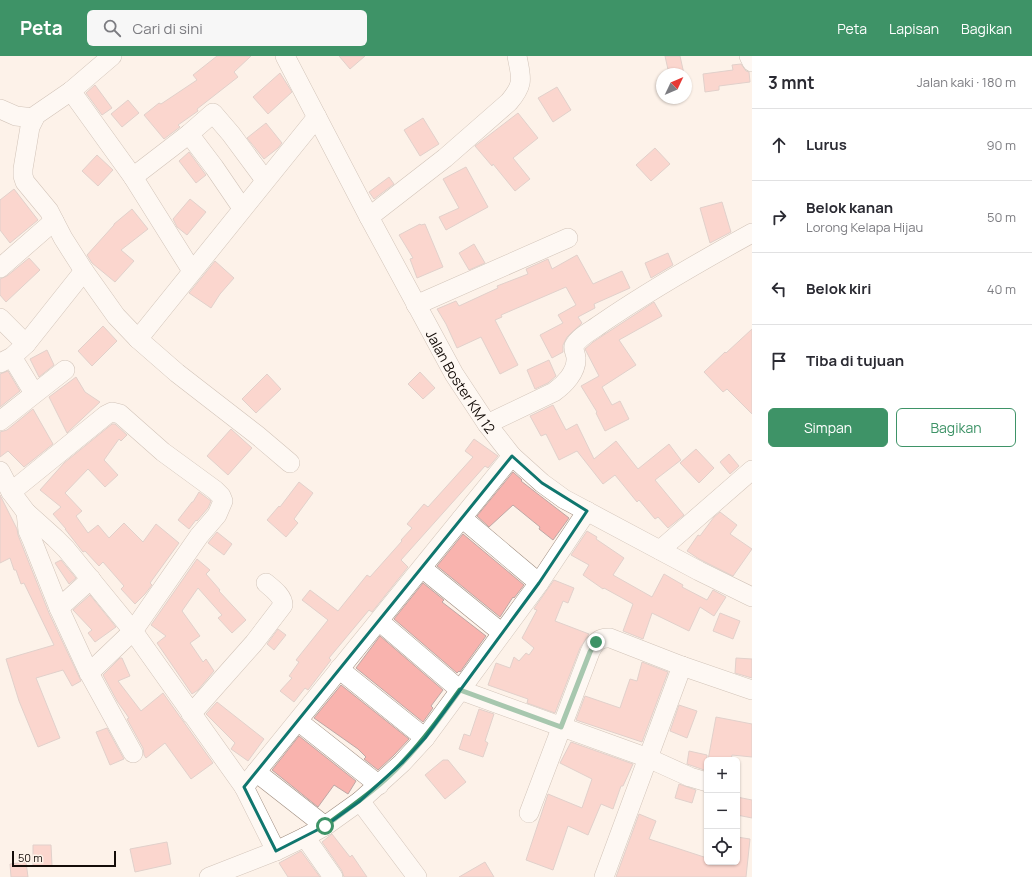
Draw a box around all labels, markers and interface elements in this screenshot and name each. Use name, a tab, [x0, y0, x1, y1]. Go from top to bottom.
search box	[87, 10, 367, 46]
text: Peta	[20, 15, 63, 41]
icon: search	[101, 17, 123, 39]
text: Cari di sini	[133, 18, 203, 39]
text: Peta	[837, 19, 867, 38]
text: Lapisan	[889, 19, 939, 38]
text: Bagikan	[961, 19, 1012, 38]
north arrow	[656, 68, 692, 104]
text: 3 mnt	[768, 71, 815, 94]
text: Jalan kaki · 180 m	[917, 73, 1016, 91]
icon: ahead	[768, 134, 790, 156]
text: Lurus	[806, 134, 847, 155]
text: 90 m	[986, 136, 1016, 154]
text: Belok kanan	[806, 197, 893, 218]
icon: right	[768, 206, 790, 228]
text: 50 m	[987, 208, 1016, 226]
text: Lorong Kelapa Hijau	[806, 218, 923, 236]
icon: left	[768, 278, 790, 300]
text: Belok kiri	[806, 278, 872, 299]
text: 40 m	[987, 280, 1016, 298]
street label: Jalan Boster KM 12	[422, 326, 500, 437]
icon: arrive	[768, 350, 790, 372]
text: Tiba di tujuan	[806, 350, 904, 371]
button: Simpan	[768, 408, 888, 447]
button: Bagikan	[896, 408, 1016, 447]
route end	[587, 633, 605, 651]
map controls	[704, 757, 740, 865]
button: +	[704, 757, 740, 793]
button: −	[704, 793, 740, 829]
route start	[316, 817, 334, 835]
button: locate	[704, 829, 740, 865]
scale bar	[12, 849, 116, 868]
text: 50 m	[18, 850, 43, 865]

